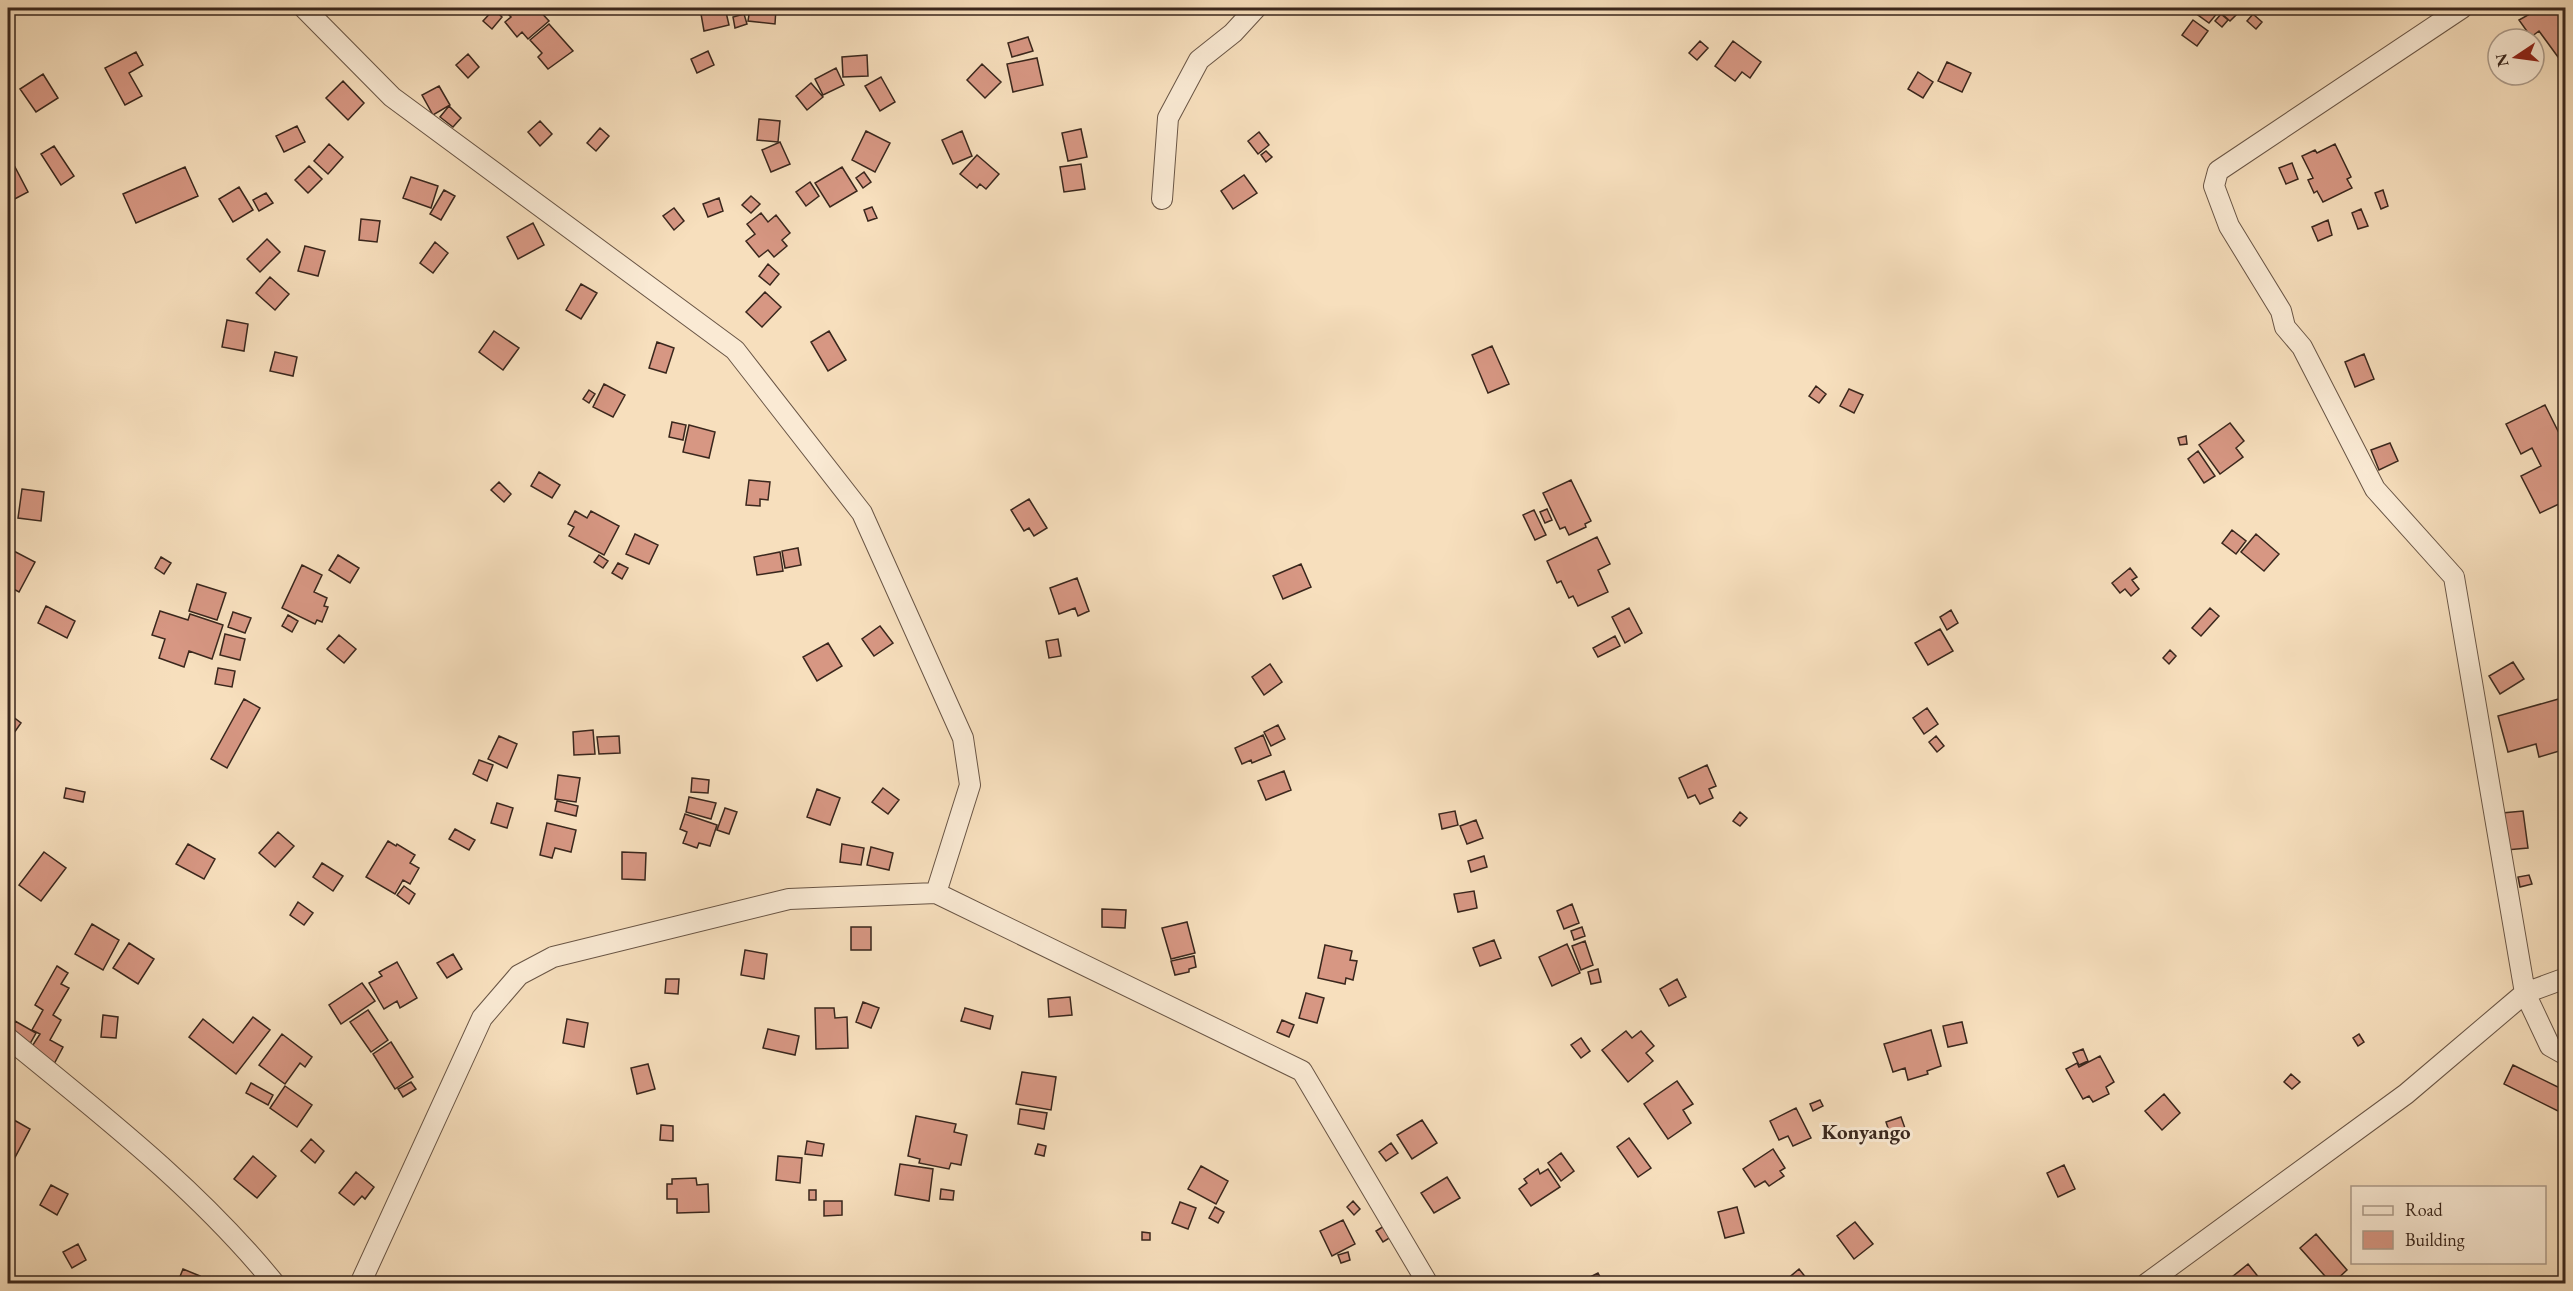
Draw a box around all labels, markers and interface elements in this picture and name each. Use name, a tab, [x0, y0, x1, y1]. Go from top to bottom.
north arrow	[2486, 27, 2546, 87]
text: N	[2490, 52, 2514, 69]
district label: Konyango	[1821, 1118, 1911, 1145]
legend	[2351, 1186, 2546, 1264]
text: Road	[2405, 1198, 2444, 1221]
text: Building	[2405, 1228, 2465, 1251]

